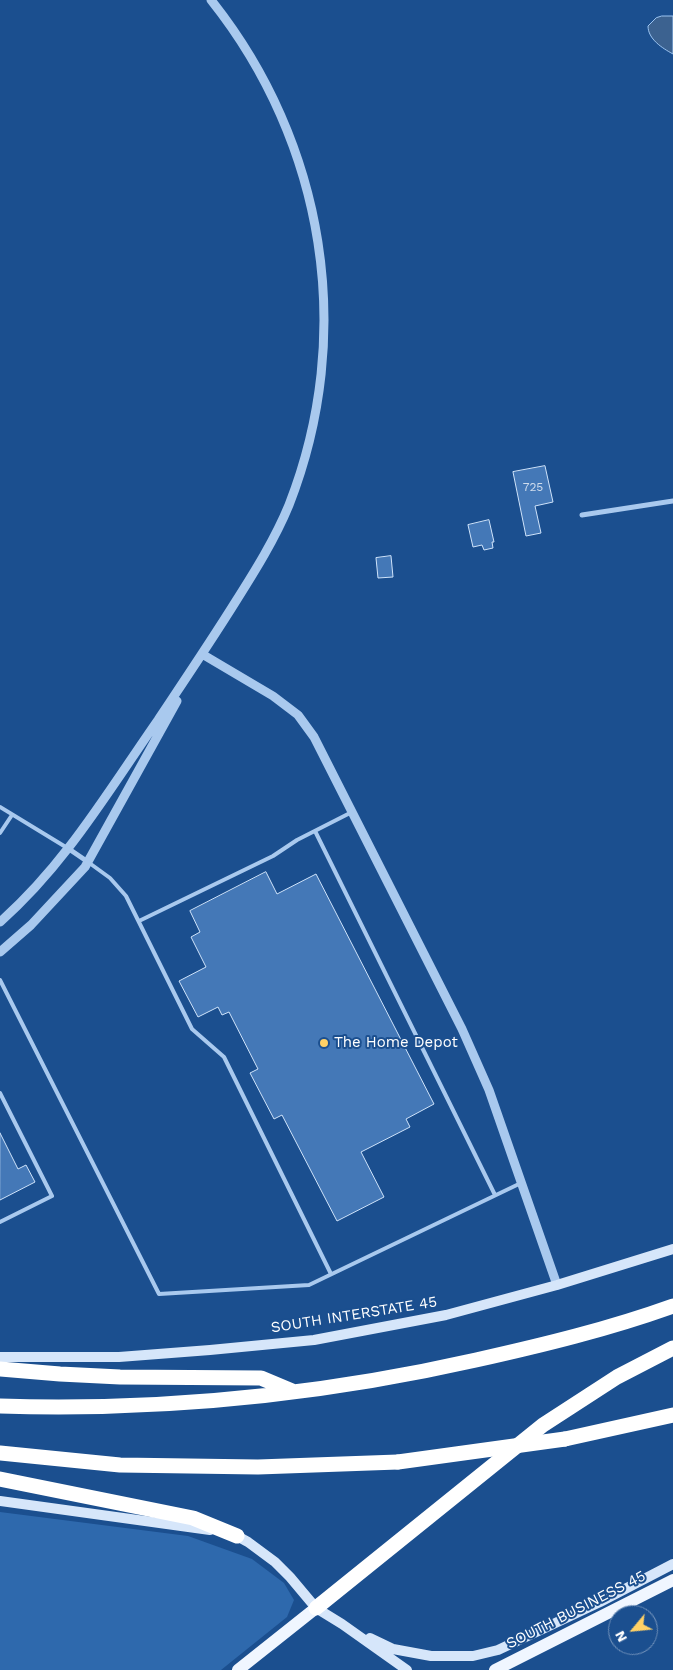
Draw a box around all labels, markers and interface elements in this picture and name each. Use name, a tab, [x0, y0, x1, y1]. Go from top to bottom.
house number: 725	[523, 480, 543, 494]
place label: The Home Depot	[334, 1034, 458, 1052]
marker: The Home Depot	[318, 1037, 330, 1049]
street label: SOUTH INTERSTATE 45	[270, 1293, 438, 1337]
street label: SOUTH BUSINESS 45	[503, 1567, 649, 1653]
north arrow	[608, 1605, 658, 1655]

